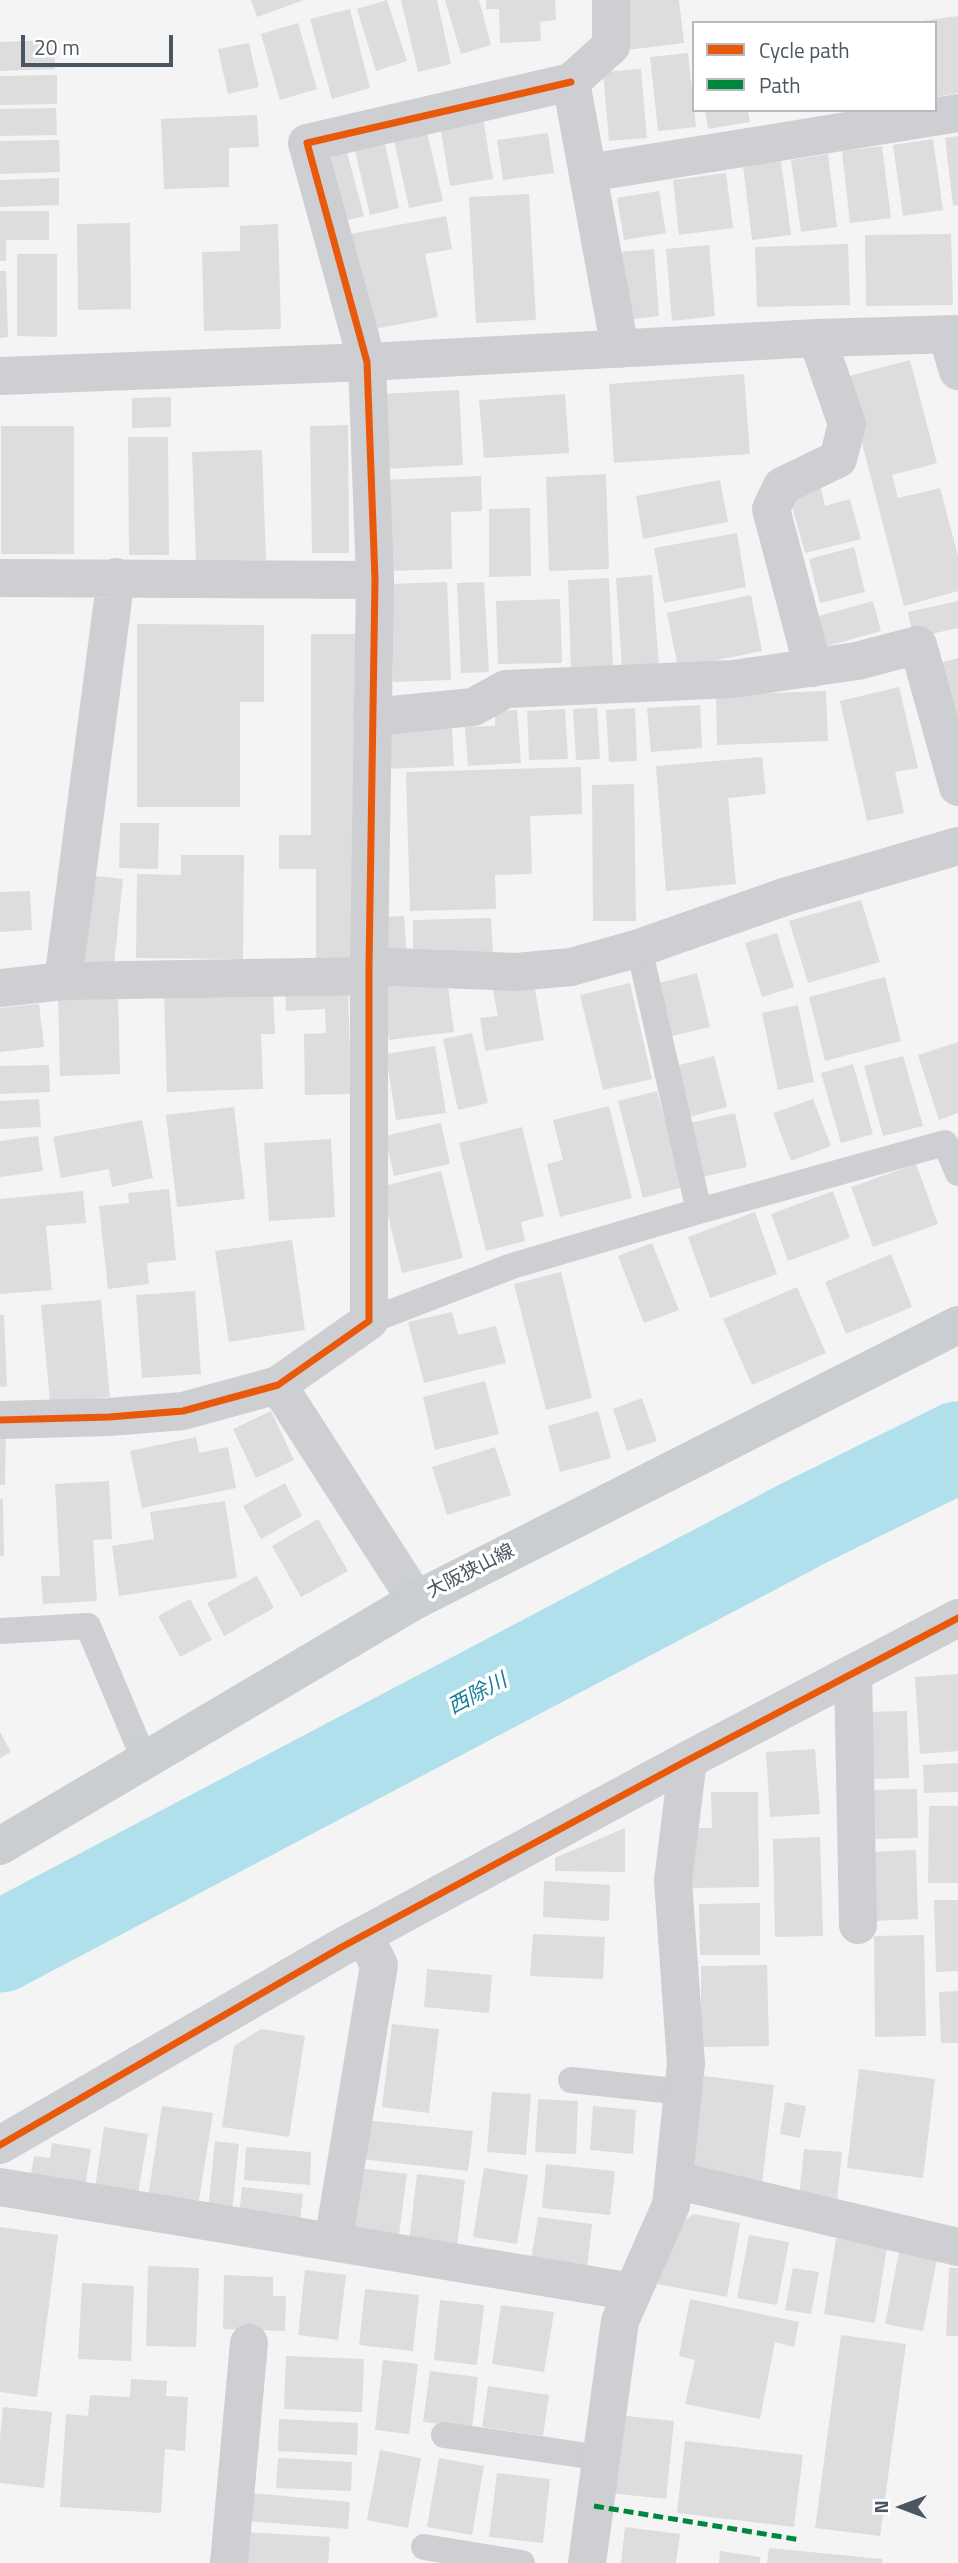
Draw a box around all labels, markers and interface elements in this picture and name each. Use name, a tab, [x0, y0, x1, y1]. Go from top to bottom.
scale bar	[24, 21, 177, 65]
legend	[692, 21, 937, 112]
text: 20 m	[34, 31, 80, 63]
text: Cycle path	[759, 34, 850, 66]
text: Path	[759, 69, 801, 101]
street label: 大阪狭山線	[424, 1540, 518, 1604]
water label: 西除川	[444, 1669, 512, 1721]
north arrow	[867, 2472, 937, 2542]
text: N	[866, 2500, 895, 2514]

